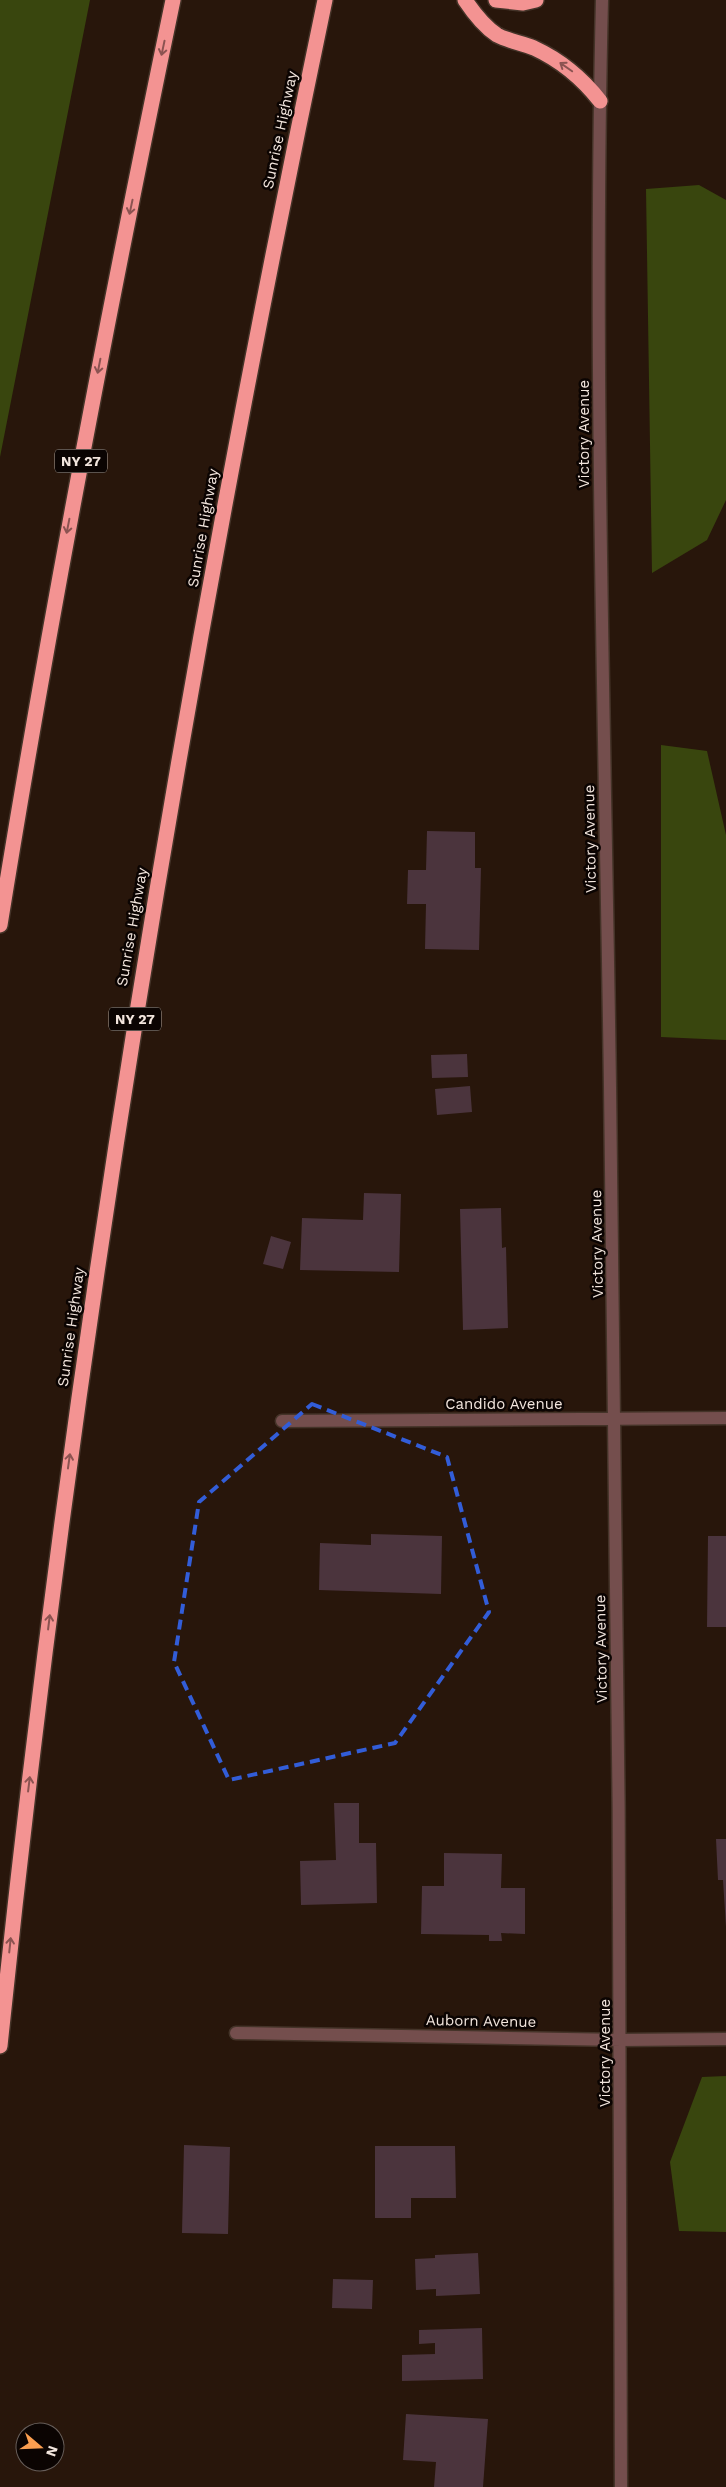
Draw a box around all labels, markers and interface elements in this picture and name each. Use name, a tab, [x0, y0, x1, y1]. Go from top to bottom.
one-way arrow	[158, 39, 168, 55]
one-way arrow	[559, 62, 573, 72]
street label: Sunrise Highway	[259, 69, 301, 191]
one-way arrow	[125, 198, 135, 214]
one-way arrow	[94, 358, 103, 374]
street label: Victory Avenue	[575, 380, 593, 488]
road number: NY 27	[55, 450, 107, 472]
street label: Sunrise Highway	[184, 467, 222, 589]
one-way arrow	[63, 517, 73, 533]
street label: Victory Avenue	[580, 785, 600, 893]
street label: Sunrise Highway	[113, 866, 151, 988]
road number: NY 27	[109, 1008, 161, 1030]
street label: Victory Avenue	[587, 1190, 607, 1298]
street label: Sunrise Highway	[54, 1266, 88, 1388]
street label: Candido Avenue	[445, 1395, 563, 1413]
one-way arrow	[65, 1453, 75, 1469]
street label: Victory Avenue	[591, 1595, 611, 1703]
one-way arrow	[44, 1615, 54, 1631]
one-way arrow	[24, 1776, 34, 1792]
one-way arrow	[5, 1937, 15, 1953]
street label: Victory Avenue	[596, 1999, 614, 2107]
street label: Auborn Avenue	[426, 2011, 536, 2031]
north arrow	[15, 2422, 65, 2472]
text: N	[43, 2444, 62, 2459]

